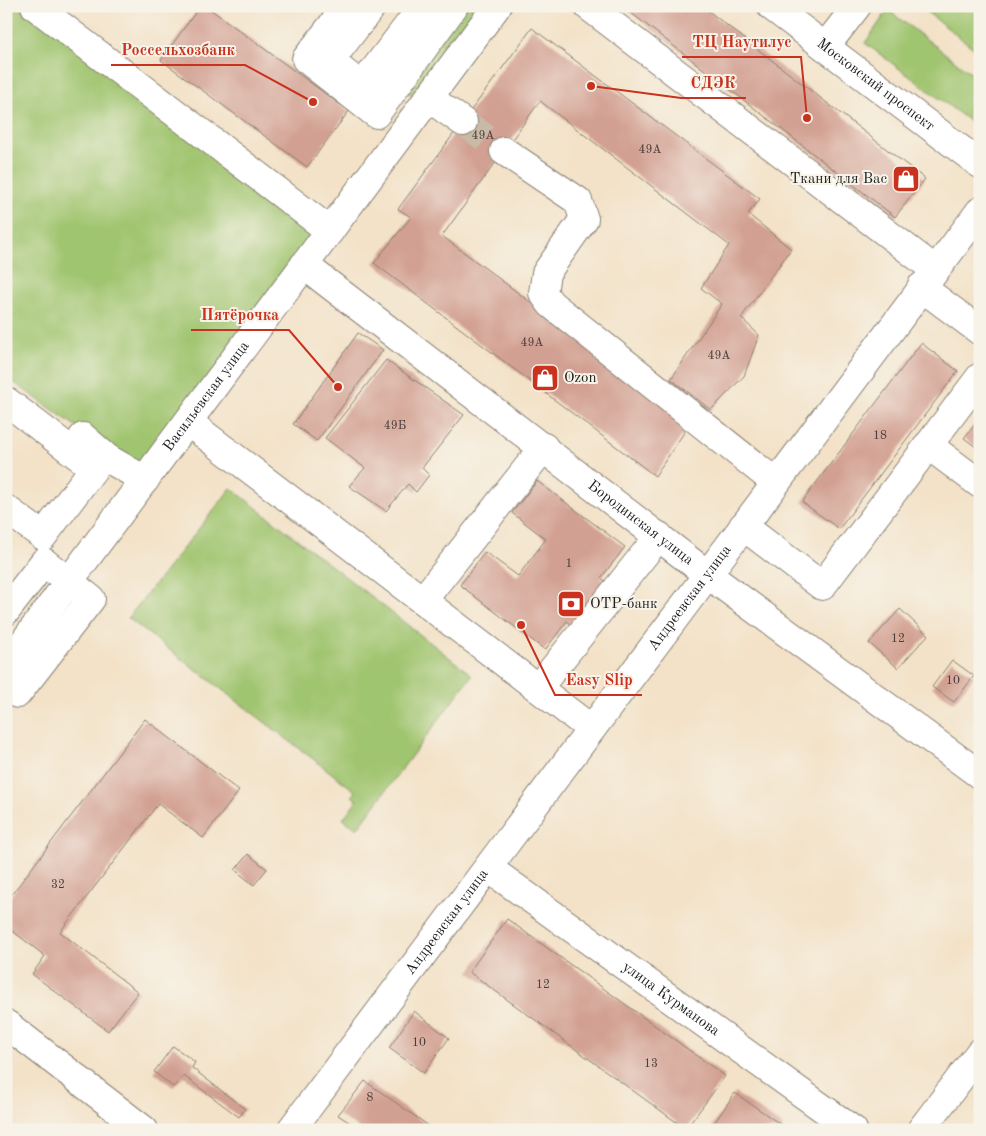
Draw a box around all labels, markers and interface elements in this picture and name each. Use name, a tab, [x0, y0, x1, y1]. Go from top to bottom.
callout: ТЦ Наутилус	[682, 26, 801, 57]
callout: Россельхозбанк	[111, 34, 245, 65]
text: ТЦ Наутилус	[692, 35, 792, 51]
street label: Московский проспект	[814, 36, 937, 134]
text: Россельхозбанк	[121, 43, 235, 59]
callout: СДЭК	[681, 67, 746, 98]
text: СДЭК	[691, 76, 736, 92]
house number: 49А	[471, 130, 495, 142]
house number: 49А	[638, 144, 662, 156]
shop icon: Ткани для Вас	[891, 164, 921, 194]
place label: Ткани для Вас	[790, 172, 887, 187]
callout: Пятёрочка	[191, 299, 289, 330]
text: Пятёрочка	[201, 308, 279, 324]
house number: 49А	[520, 337, 544, 349]
street label: Васильевская улица	[161, 338, 253, 454]
house number: 49А	[707, 350, 731, 362]
shop icon: Ozon	[530, 363, 560, 393]
place label: Ozon	[564, 371, 597, 386]
house number: 49Б	[384, 420, 406, 432]
house number: 18	[873, 430, 887, 442]
street label: Бородинская улица	[585, 478, 696, 568]
street label: Андреевская улица	[646, 542, 735, 654]
house number: 1	[566, 558, 572, 570]
bank icon: OTP-банк	[556, 589, 586, 619]
place label: OTP-банк	[590, 597, 658, 612]
house number: 12	[891, 633, 905, 645]
callout: Easy Slip	[555, 664, 642, 695]
text: Easy Slip	[565, 673, 633, 689]
house number: 10	[946, 675, 960, 687]
street label: Андреевская улица	[403, 866, 492, 978]
house number: 32	[51, 879, 65, 891]
street label: улица Курманова	[619, 959, 723, 1039]
house number: 12	[536, 979, 550, 991]
house number: 10	[412, 1037, 426, 1049]
house number: 13	[644, 1058, 658, 1070]
house number: 8	[367, 1092, 374, 1104]

